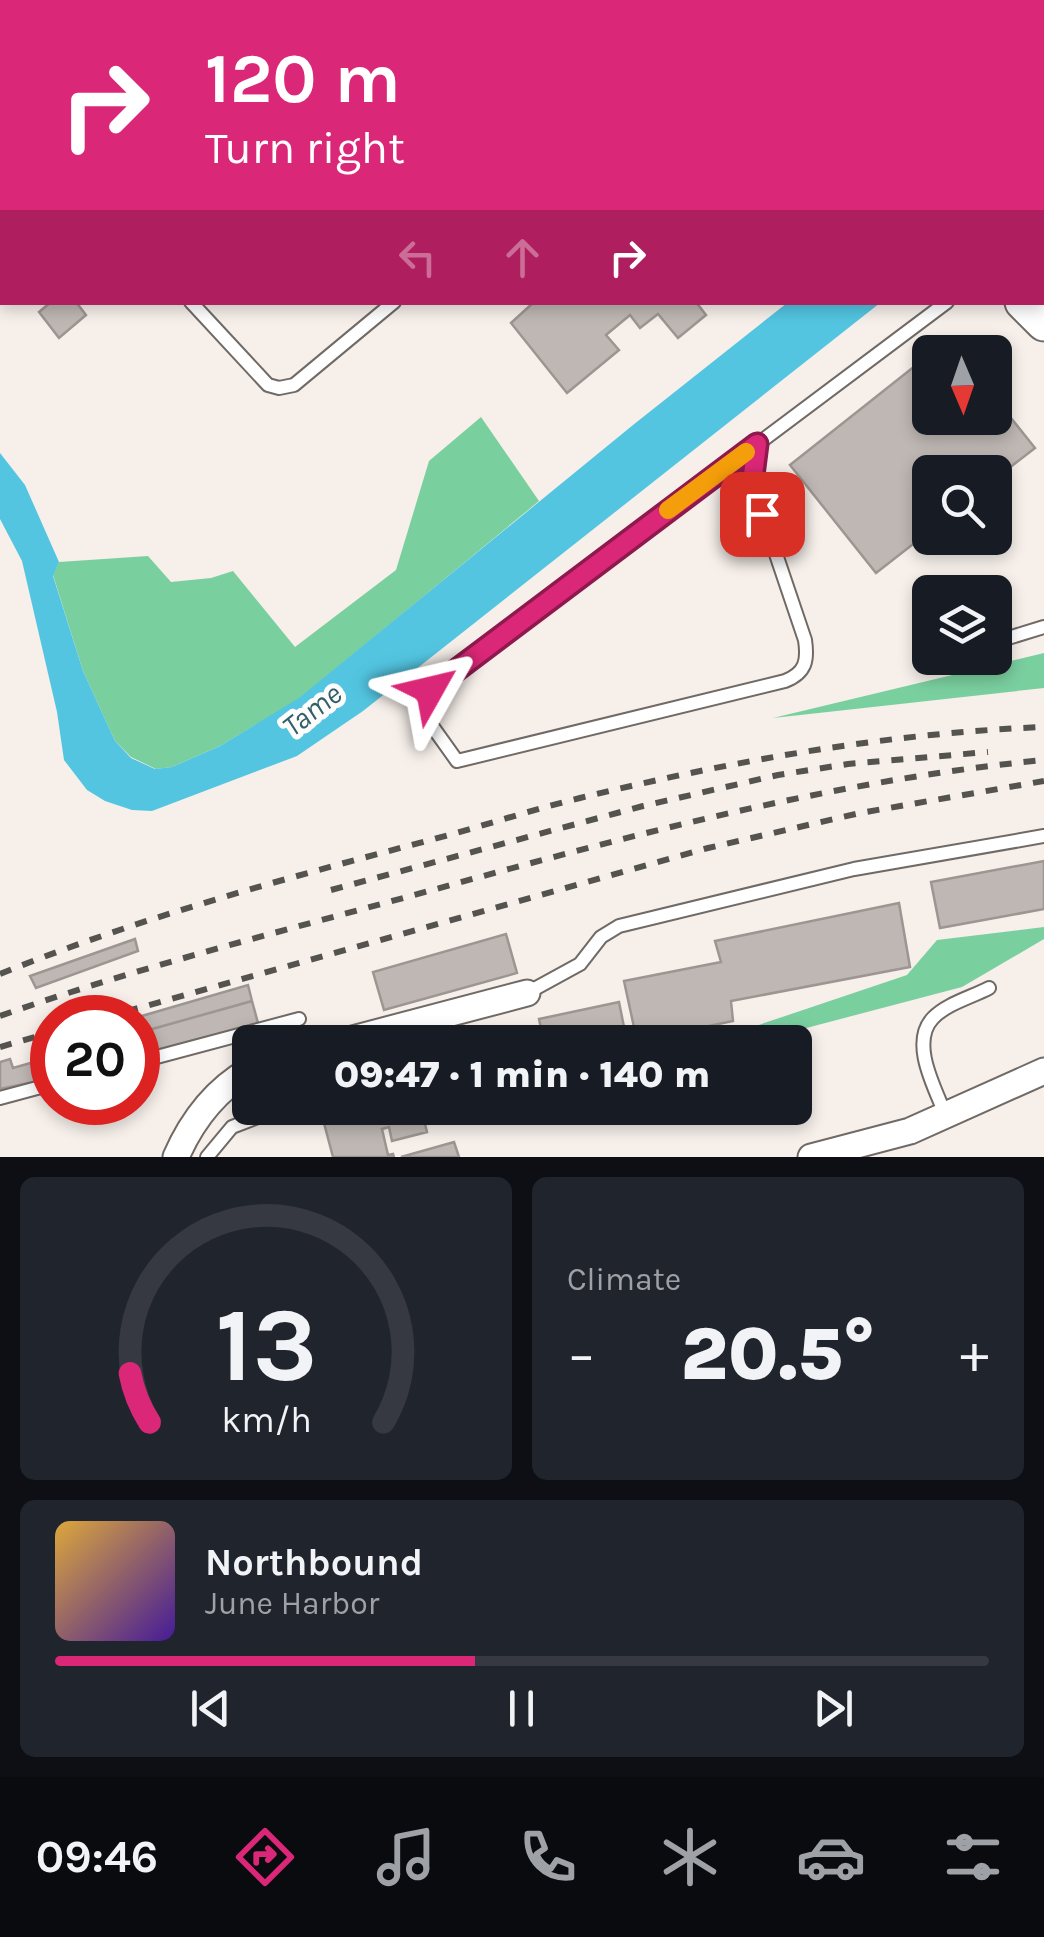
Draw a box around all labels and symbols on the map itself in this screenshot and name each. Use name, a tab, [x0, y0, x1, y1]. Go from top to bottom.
north arrow	[912, 335, 1012, 435]
pin	[720, 472, 805, 557]
position arrow	[378, 638, 482, 742]
water label: Tame	[275, 676, 349, 744]
speed limit sign: 20	[30, 995, 160, 1125]

